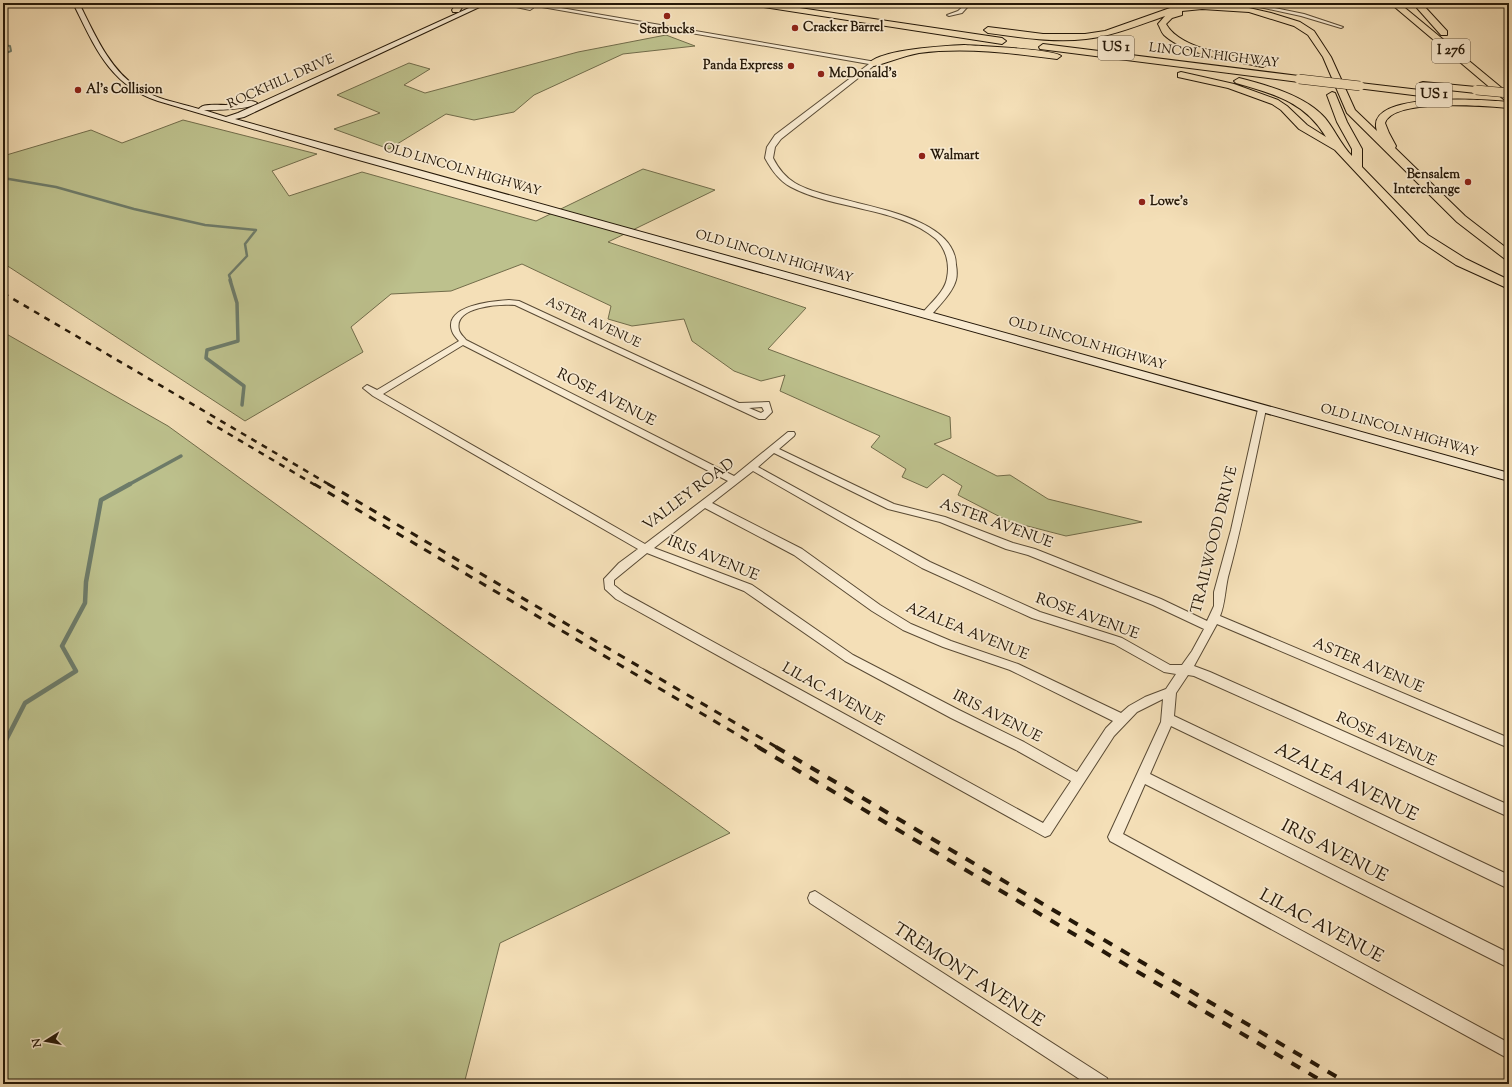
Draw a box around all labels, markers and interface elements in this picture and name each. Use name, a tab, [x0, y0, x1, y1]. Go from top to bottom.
marker: Starbucks	[662, 11, 672, 21]
place label: Cracker Barrel	[803, 19, 884, 37]
place label: Starbucks	[639, 21, 695, 39]
marker: Cracker Barrel	[790, 23, 800, 33]
road number: US 1	[1098, 36, 1134, 60]
street label: LINCOLN HIGHWAY	[1148, 39, 1280, 73]
road number: I 276	[1432, 39, 1470, 63]
street label: ROCKHILL DRIVE	[225, 50, 337, 114]
place label: Panda Express	[703, 57, 783, 75]
marker: Panda Express	[786, 61, 796, 71]
place label: McDonald's	[829, 65, 897, 83]
marker: McDonald's	[816, 69, 826, 79]
place label: Al's Collision	[86, 81, 163, 99]
road number: US 1	[1416, 83, 1452, 107]
marker: Al's Collision	[73, 85, 83, 95]
street label: OLD LINCOLN HIGHWAY	[381, 139, 543, 201]
place label: Walmart	[930, 147, 980, 165]
marker: Walmart	[917, 151, 927, 161]
place label: Bensalem Interchange	[1393, 166, 1460, 199]
marker: Bensalem Interchange	[1463, 177, 1473, 187]
place label: Lowe's	[1150, 193, 1188, 211]
marker: Lowe's	[1137, 197, 1147, 207]
street label: OLD LINCOLN HIGHWAY	[693, 226, 855, 288]
street label: ASTER AVENUE	[542, 293, 644, 353]
street label: OLD LINCOLN HIGHWAY	[1006, 313, 1168, 375]
street label: ROSE AVENUE	[553, 364, 659, 432]
street label: OLD LINCOLN HIGHWAY	[1318, 400, 1480, 462]
street label: VALLEY ROAD	[639, 454, 739, 536]
street label: TRAILWOOD DRIVE	[1186, 464, 1244, 616]
street label: ASTER AVENUE	[937, 494, 1055, 554]
street label: IRIS AVENUE	[664, 531, 762, 587]
street label: ROSE AVENUE	[1032, 589, 1142, 645]
street label: AZALEA AVENUE	[902, 598, 1032, 666]
street label: ASTER AVENUE	[1309, 633, 1427, 699]
street label: LILAC AVENUE	[778, 658, 888, 732]
street label: IRIS AVENUE	[949, 686, 1045, 748]
street label: ROSE AVENUE	[1332, 707, 1440, 773]
street label: AZALEA AVENUE	[1270, 737, 1422, 829]
street label: IRIS AVENUE	[1276, 814, 1392, 890]
street label: LILAC AVENUE	[1254, 883, 1388, 971]
street label: TREMONT AVENUE	[887, 917, 1049, 1035]
north arrow	[26, 1021, 66, 1061]
text: N	[28, 1037, 46, 1050]

